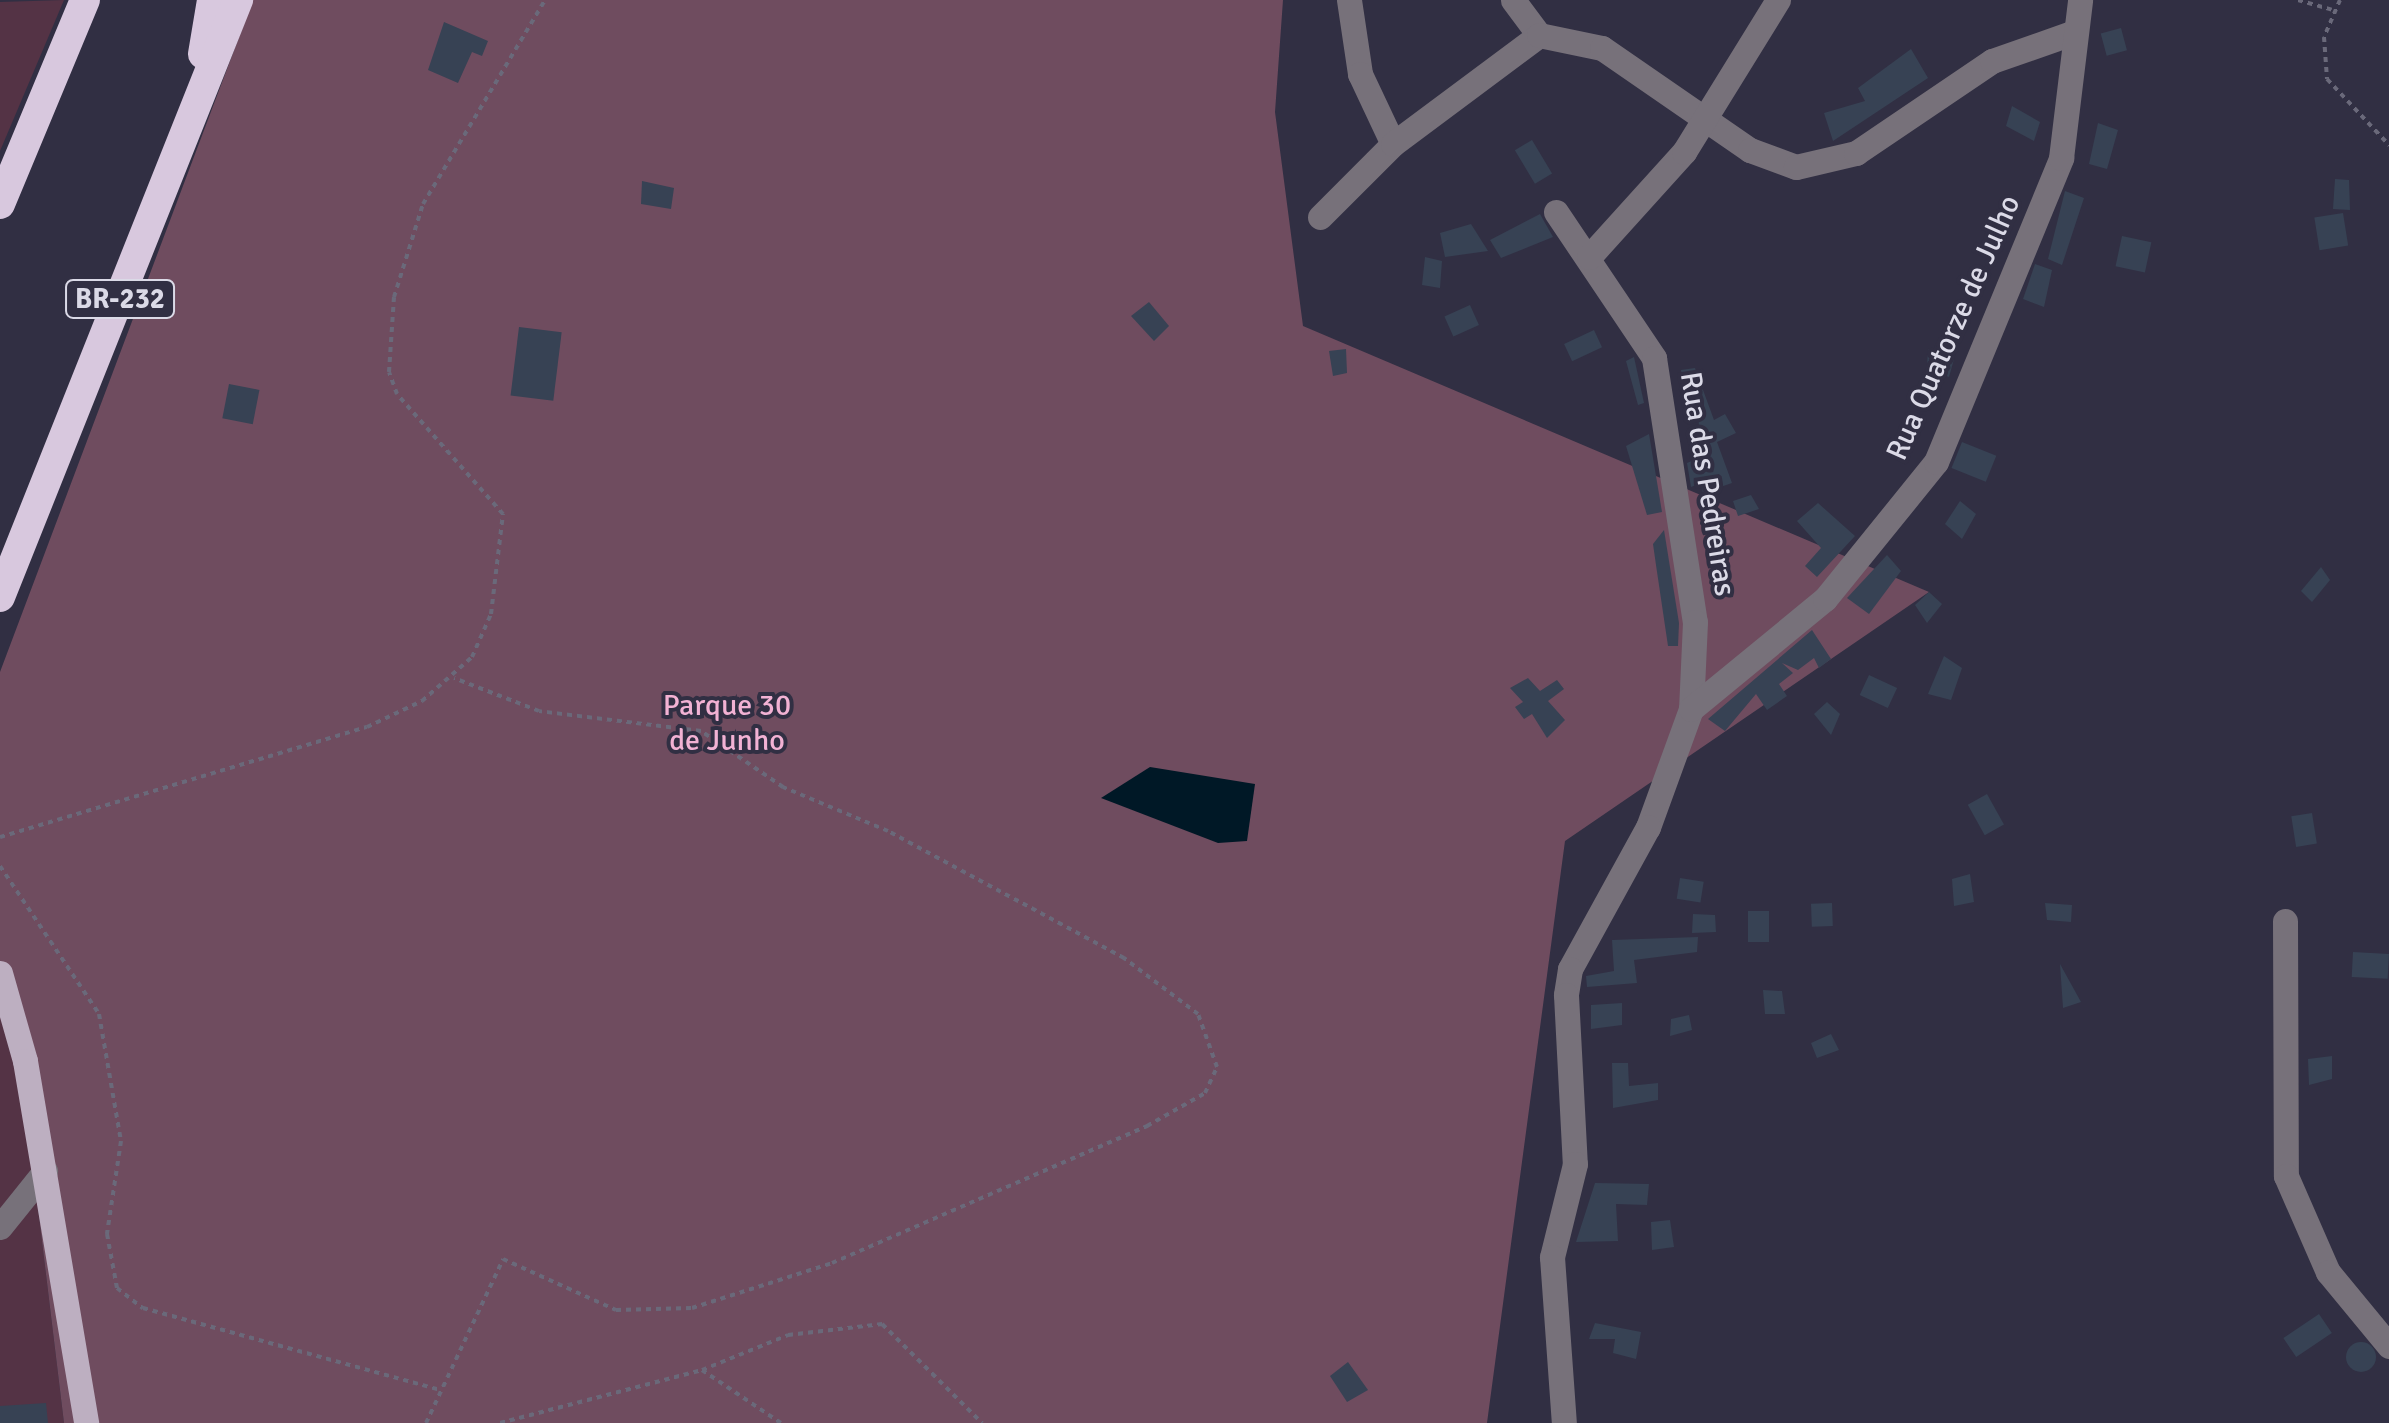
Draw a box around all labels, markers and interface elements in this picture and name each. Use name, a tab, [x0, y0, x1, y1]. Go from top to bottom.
street label: Rua Quatorze de Julho	[1879, 190, 2029, 466]
road number: BR-232	[65, 276, 175, 322]
street label: Rua das Pedreiras	[1672, 369, 1742, 599]
park label: Parque 30 de Junho	[663, 688, 791, 758]

